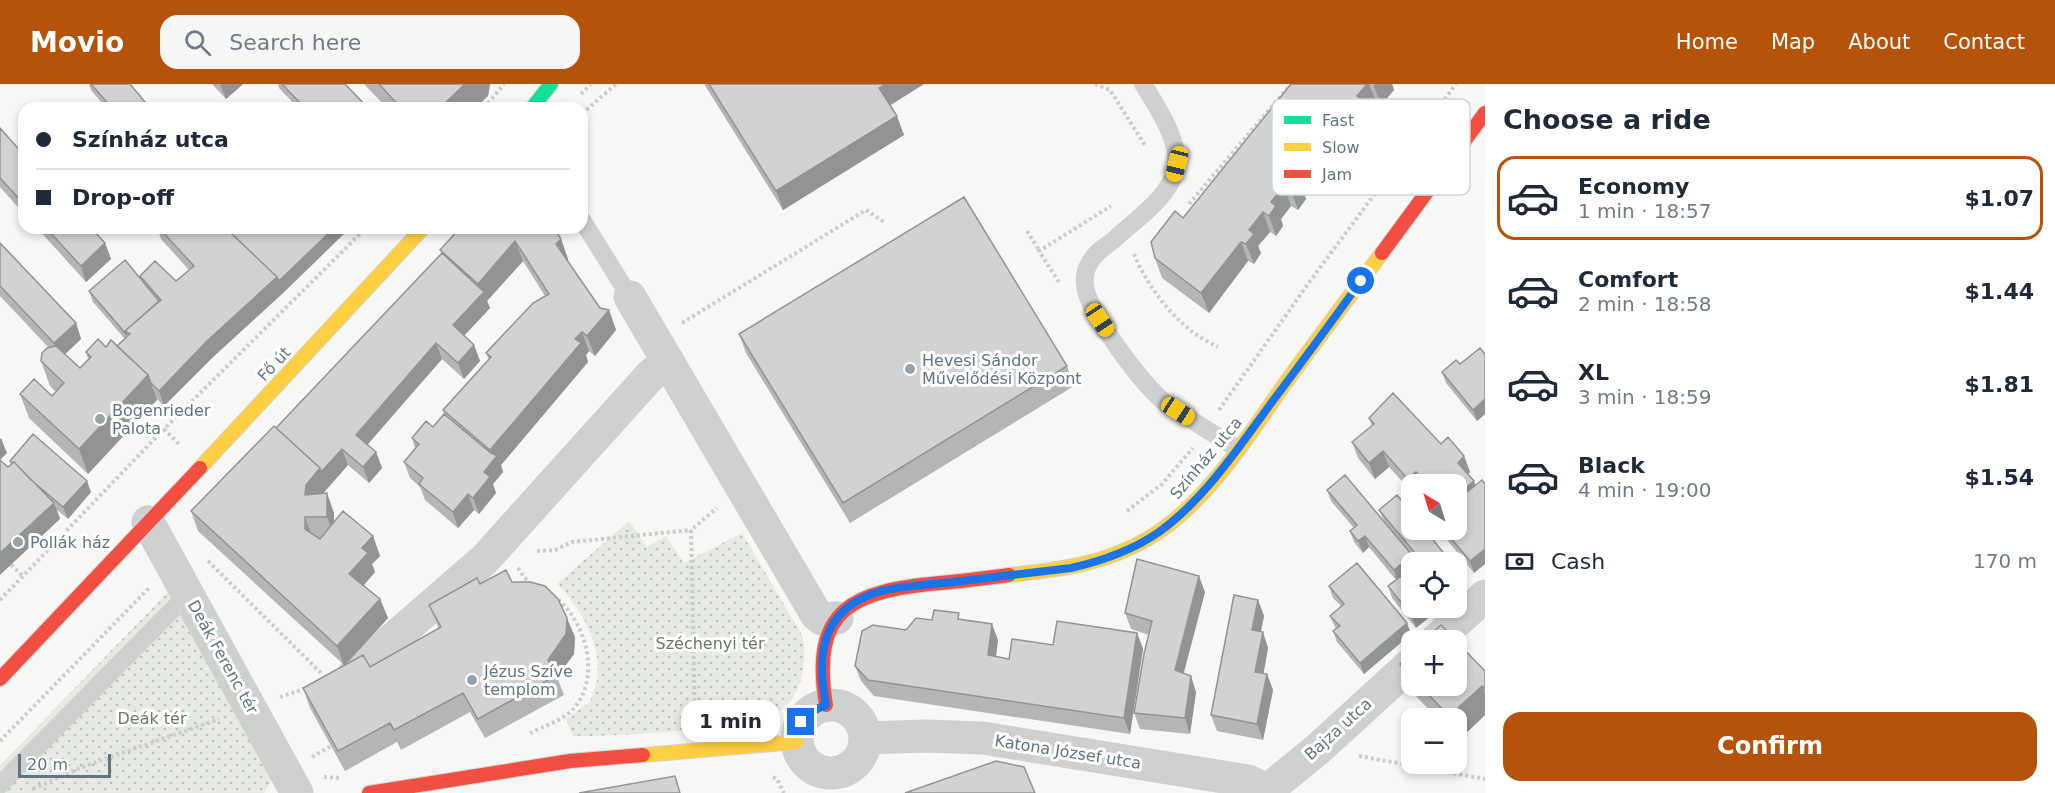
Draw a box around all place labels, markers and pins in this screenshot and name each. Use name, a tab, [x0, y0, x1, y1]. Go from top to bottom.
place label: Hevesi Sándor Művelődési Központ	[922, 351, 1082, 388]
marker: Hevesi Sándor Művelődési Központ	[903, 362, 917, 376]
place label: Bogenrieder Palota	[112, 401, 211, 438]
marker: Bogenrieder Palota	[93, 412, 107, 426]
place label: Pollák ház	[30, 533, 110, 552]
marker: Pollák ház	[11, 535, 25, 549]
place label: Jézus Szíve templom	[483, 662, 573, 699]
marker: Jézus Szíve templom	[465, 673, 479, 687]

